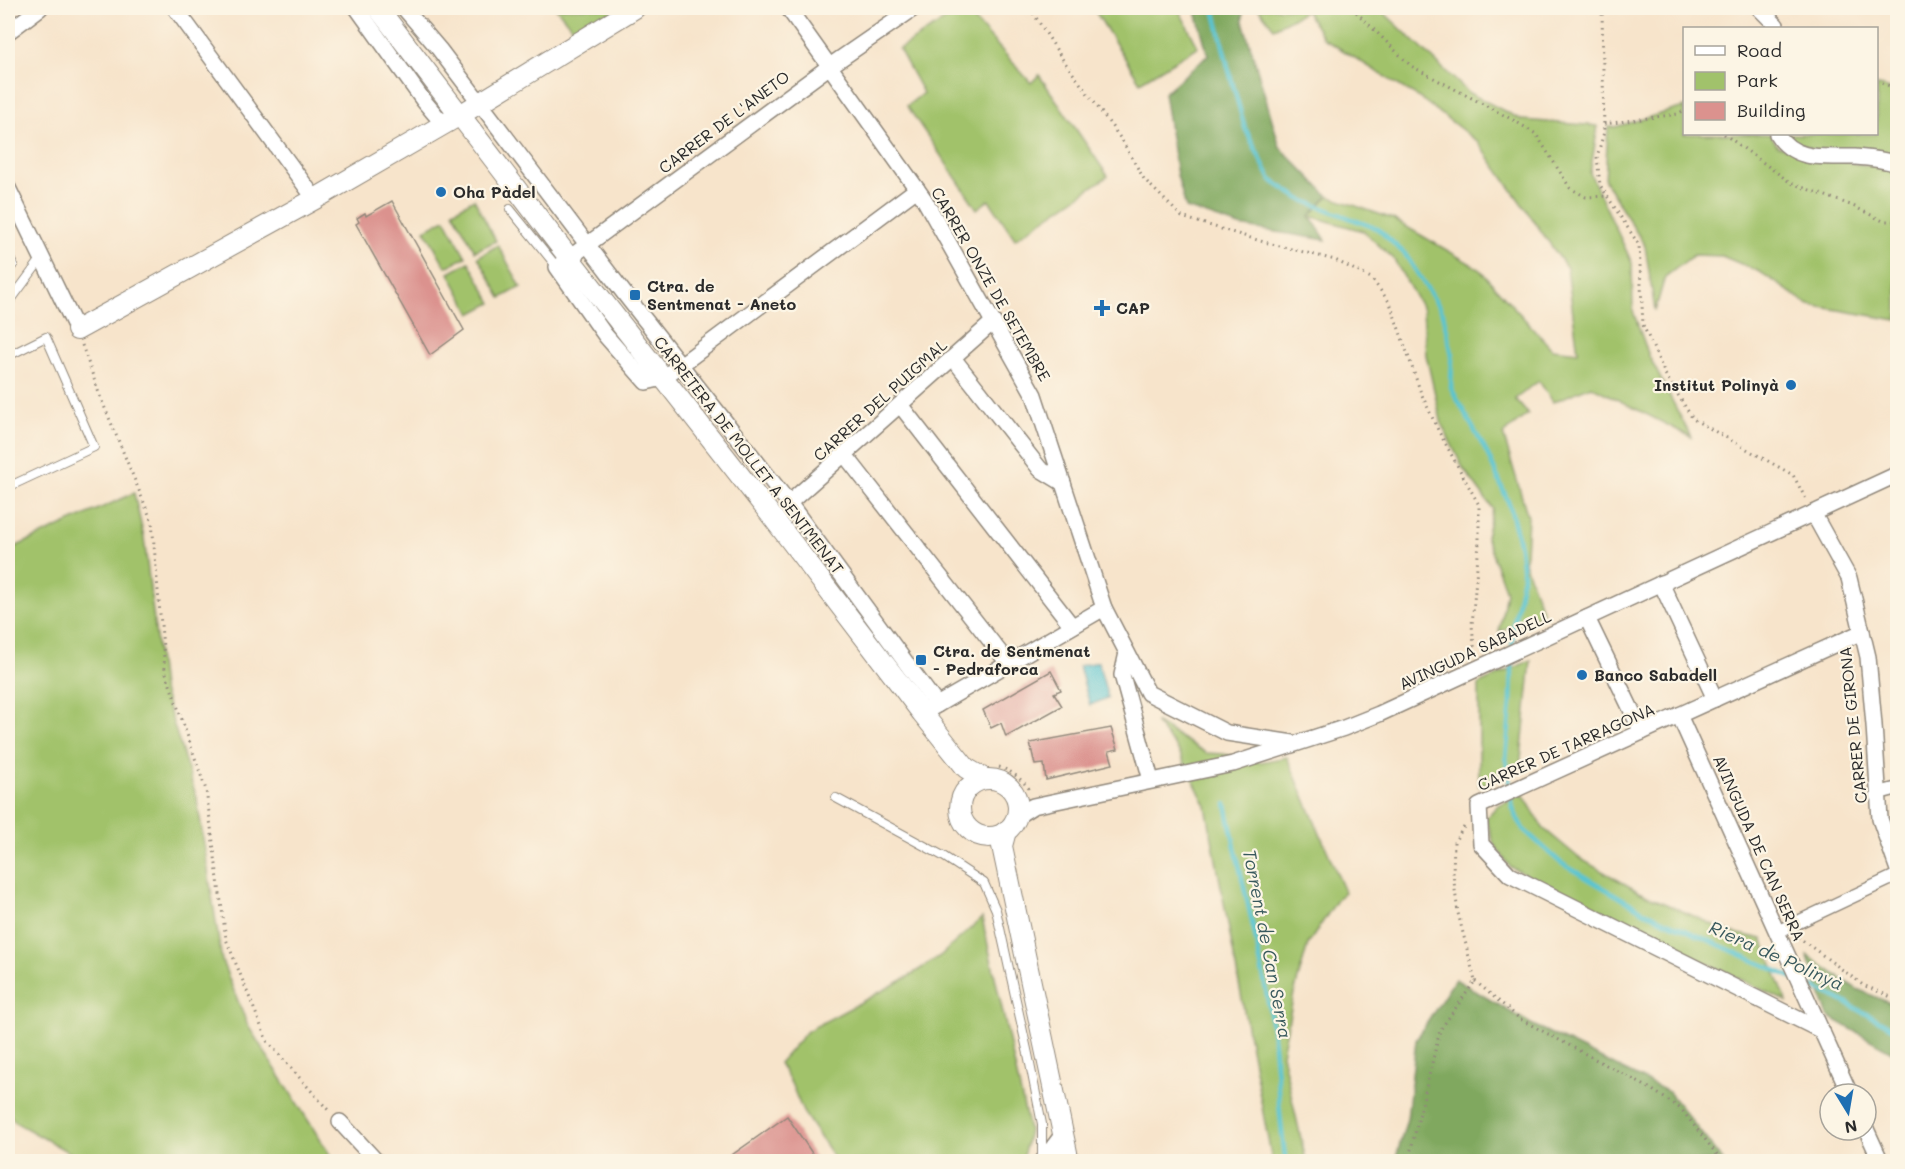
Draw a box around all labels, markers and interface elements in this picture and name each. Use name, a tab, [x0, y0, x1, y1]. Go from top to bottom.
legend	[1683, 27, 1878, 135]
text: Road	[1737, 38, 1782, 62]
street label: CARRER DE L'ANETO	[654, 66, 793, 178]
text: Park	[1737, 68, 1778, 92]
text: Building	[1737, 98, 1805, 122]
place label: Oha Pàdel	[453, 181, 536, 202]
street label: CARRER ONZE DE SETEMBRE	[927, 183, 1056, 385]
marker: Oha Pàdel	[434, 185, 448, 199]
place label: Ctra. de Sentmenat - Aneto	[647, 275, 796, 314]
marker: Ctra. de Sentmenat - Aneto	[628, 288, 642, 302]
place label: CAP	[1116, 297, 1150, 318]
marker: CAP	[1093, 299, 1111, 317]
street label: CARRETERA DE MOLLET A SENTMENAT	[650, 332, 849, 578]
street label: CARRER DEL PUIGMAL	[808, 334, 951, 465]
place label: Institut Polinyà	[1654, 374, 1779, 395]
marker: Institut Polinyà	[1784, 378, 1798, 392]
street label: AVINGUDA SABADELL	[1395, 605, 1555, 694]
place label: Ctra. de Sentmenat - Pedraforca	[933, 640, 1090, 679]
street label: CARRER DE GIRONA	[1834, 646, 1871, 804]
marker: Ctra. de Sentmenat - Pedraforca	[914, 653, 928, 667]
place label: Banco Sabadell	[1594, 664, 1717, 685]
marker: Banco Sabadell	[1575, 668, 1589, 682]
street label: CARRER DE TARRAGONA	[1474, 698, 1658, 795]
street label: AVINGUDA DE CAN SERRA	[1709, 751, 1810, 944]
water label: Torrent de Can Serra	[1238, 847, 1298, 1040]
water label: Riera de Polinyà	[1705, 915, 1847, 995]
north arrow	[1818, 1082, 1878, 1142]
text: N	[1843, 1116, 1859, 1139]

